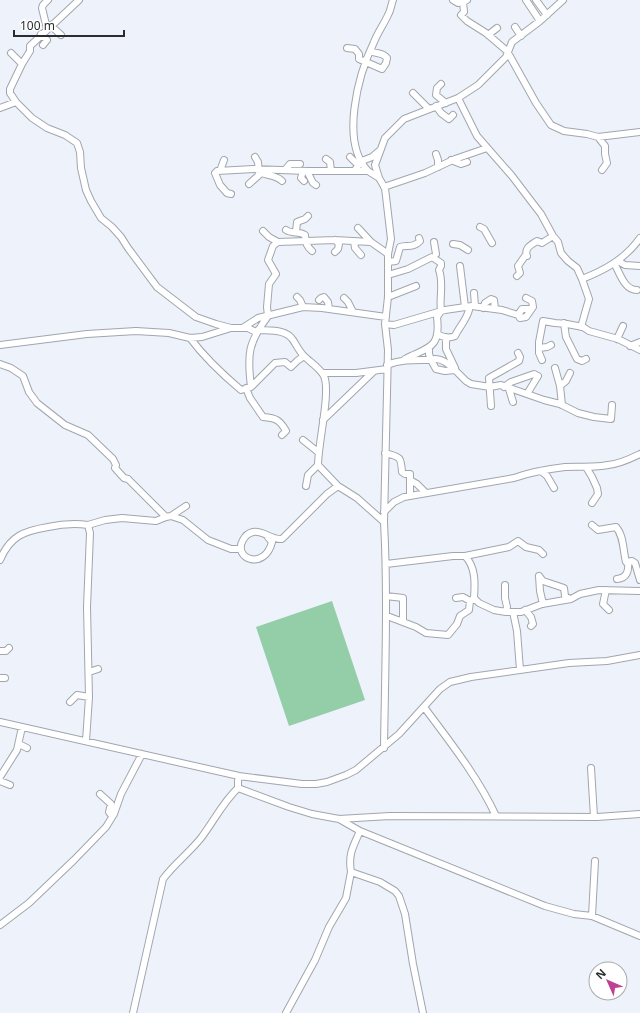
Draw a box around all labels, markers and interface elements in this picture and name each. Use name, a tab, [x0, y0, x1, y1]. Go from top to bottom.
scale bar	[14, 12, 124, 38]
text: 100 m	[20, 17, 55, 34]
north arrow	[588, 961, 628, 1001]
text: N	[592, 965, 609, 982]

